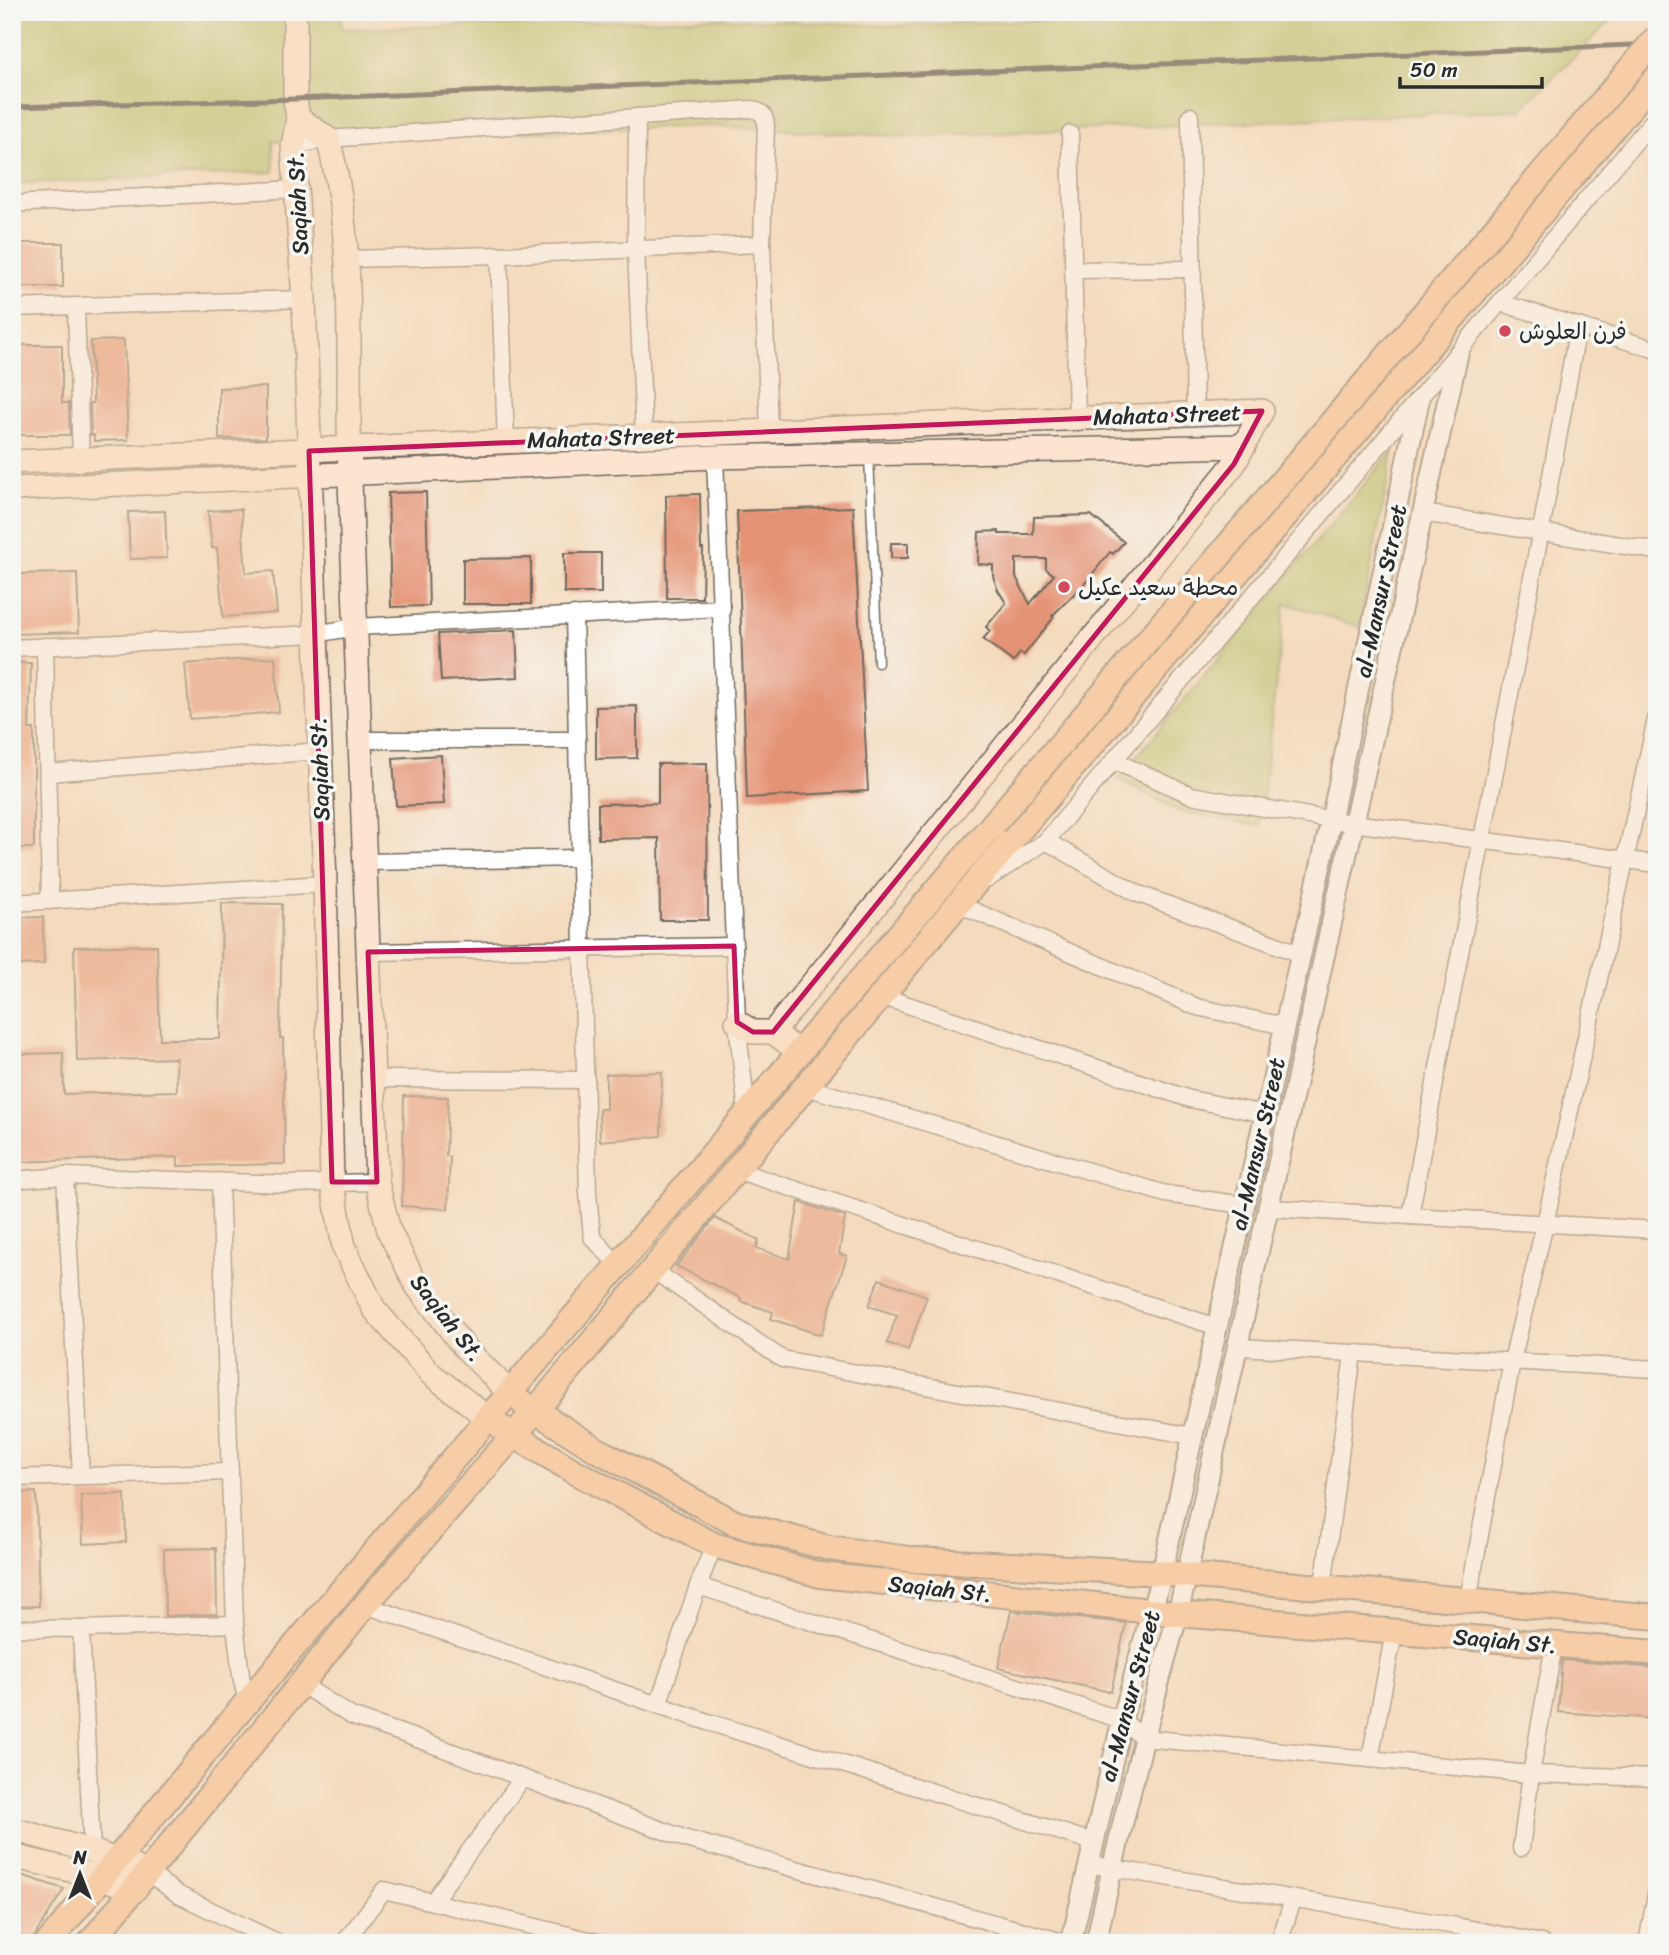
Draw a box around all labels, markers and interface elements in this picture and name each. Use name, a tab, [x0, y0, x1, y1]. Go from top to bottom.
scale bar	[1400, 46, 1541, 90]
text: 50 m	[1410, 51, 1458, 89]
street label: Saqiah St.	[275, 150, 321, 256]
place label: فرن العلوش	[1519, 311, 1627, 352]
marker: فرن العلوش	[1497, 323, 1513, 339]
street label: Mahata Street	[1092, 392, 1242, 438]
street label: Mahata Street	[526, 415, 676, 461]
street label: al-Mansur Street	[1343, 501, 1419, 681]
place label: محطة سعيد عكيل	[1078, 567, 1238, 608]
marker: محطة سعيد عكيل	[1056, 579, 1072, 595]
street label: Saqiah St.	[298, 716, 342, 822]
street label: al-Mansur Street	[1218, 1054, 1298, 1234]
street label: Saqiah St.	[399, 1264, 495, 1372]
street label: Saqiah St.	[886, 1563, 994, 1615]
street label: al-Mansur Street	[1087, 1606, 1173, 1786]
street label: Saqiah St.	[1452, 1616, 1558, 1666]
north arrow	[46, 1840, 116, 1910]
text: N	[72, 1841, 87, 1874]

